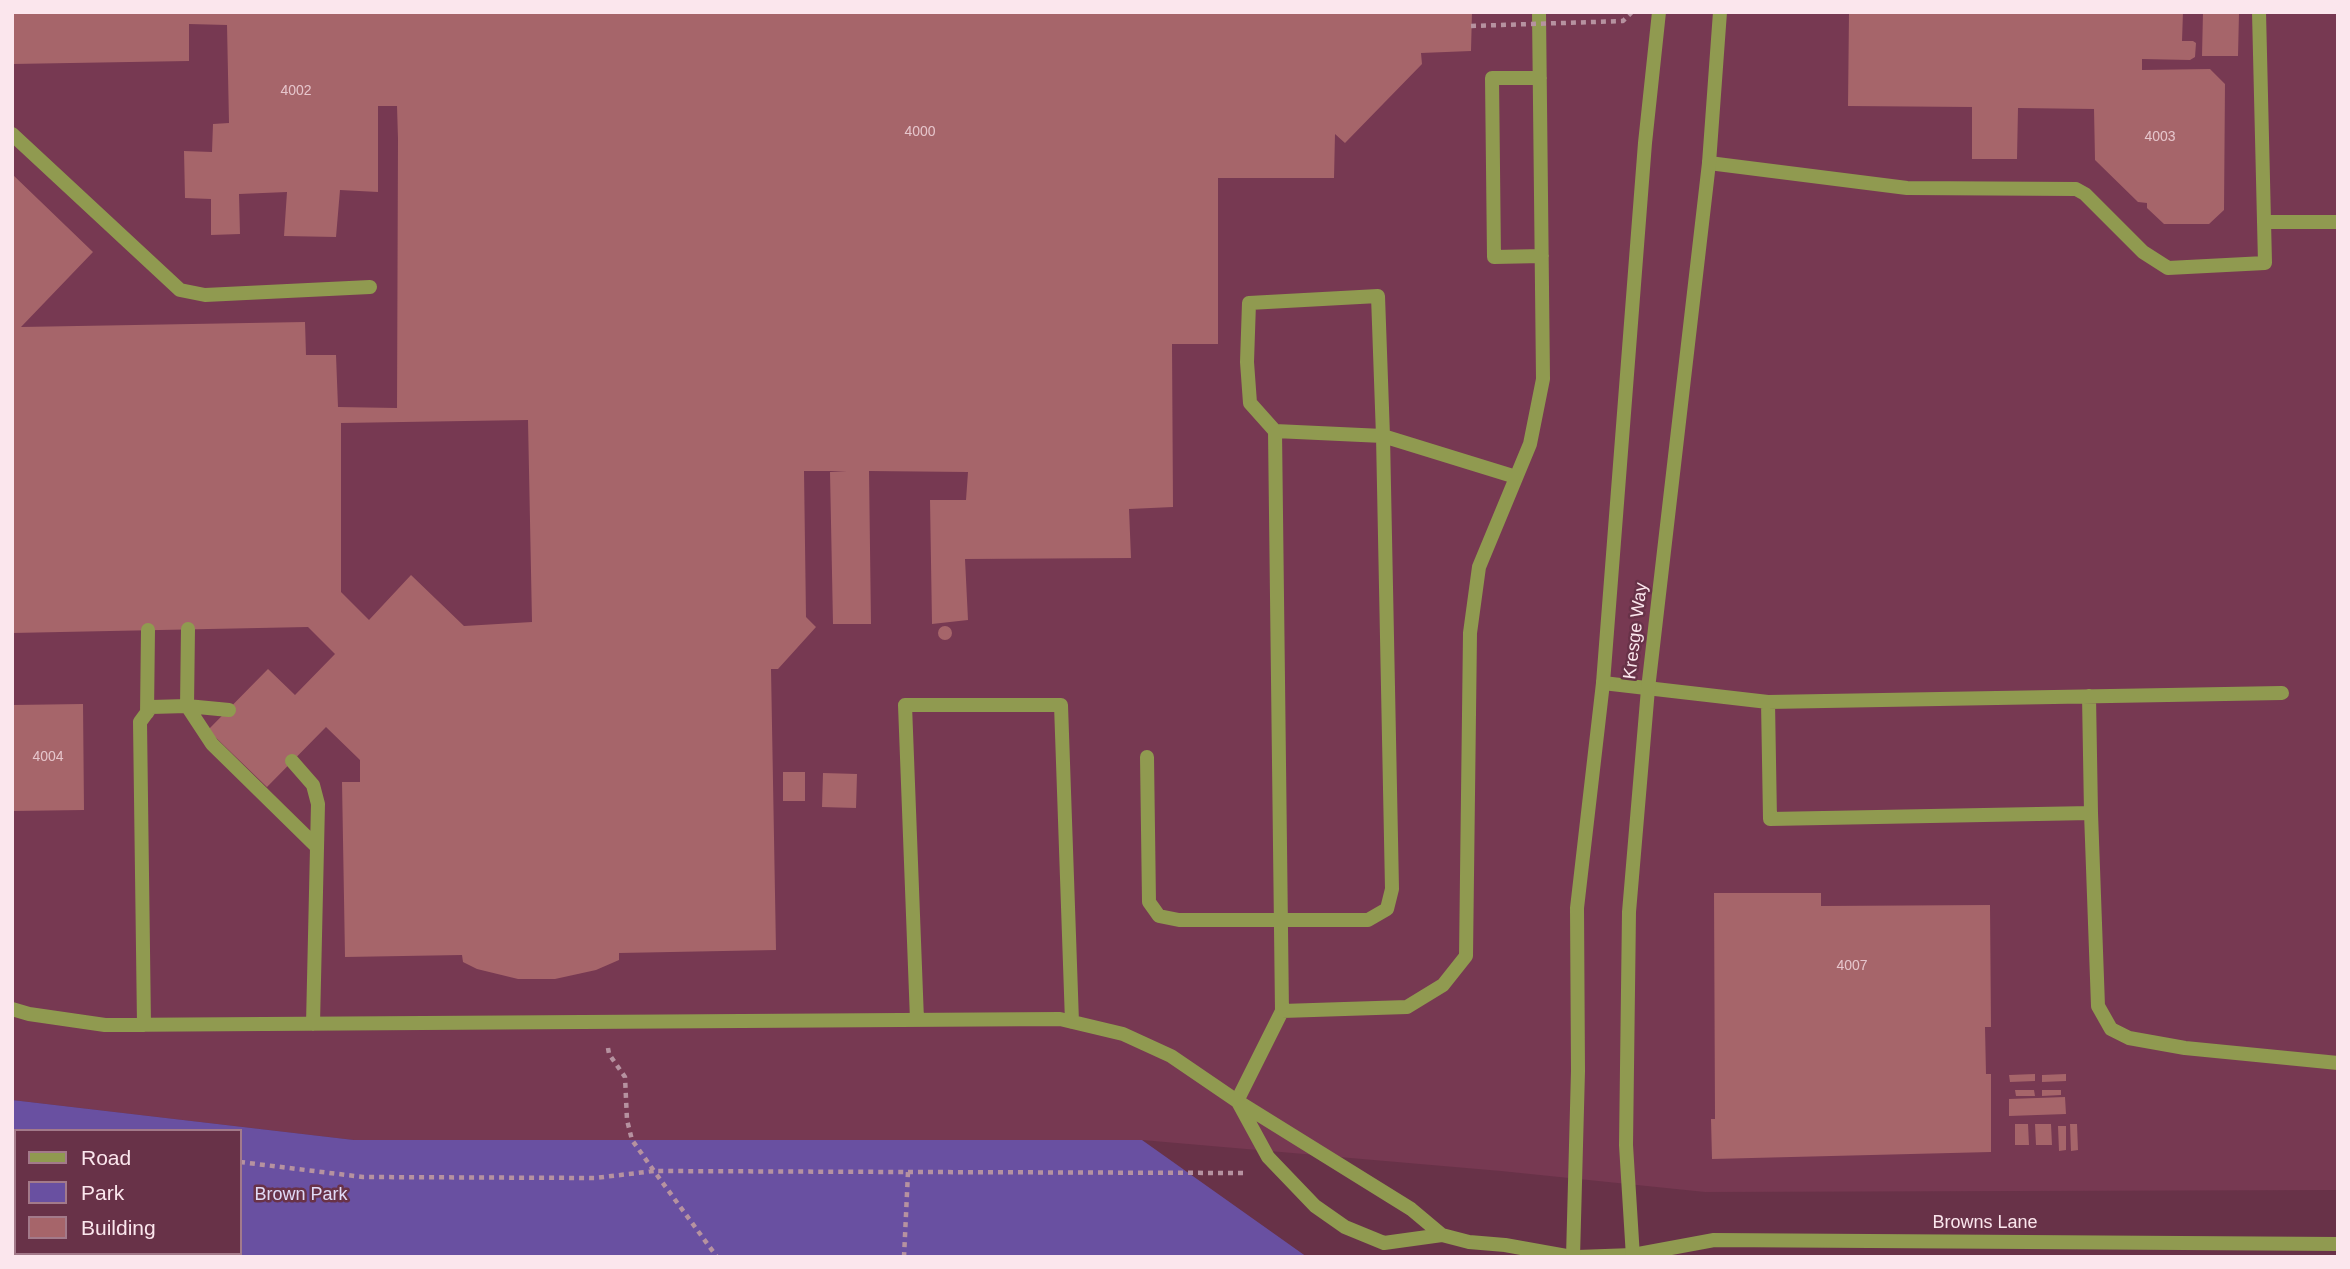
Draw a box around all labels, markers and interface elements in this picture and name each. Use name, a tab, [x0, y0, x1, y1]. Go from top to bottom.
house number: 4002	[280, 83, 312, 99]
house number: 4000	[904, 124, 936, 140]
house number: 4003	[2144, 129, 2176, 145]
street label: Kresge Way	[1619, 581, 1653, 681]
house number: 4004	[32, 749, 64, 765]
house number: 4007	[1836, 958, 1868, 974]
legend	[14, 1129, 242, 1255]
text: Road	[81, 1146, 131, 1169]
text: Park	[81, 1181, 124, 1204]
park label: Brown Park	[254, 1184, 348, 1206]
street label: Browns Lane	[1932, 1212, 2038, 1234]
text: Building	[81, 1216, 156, 1239]

